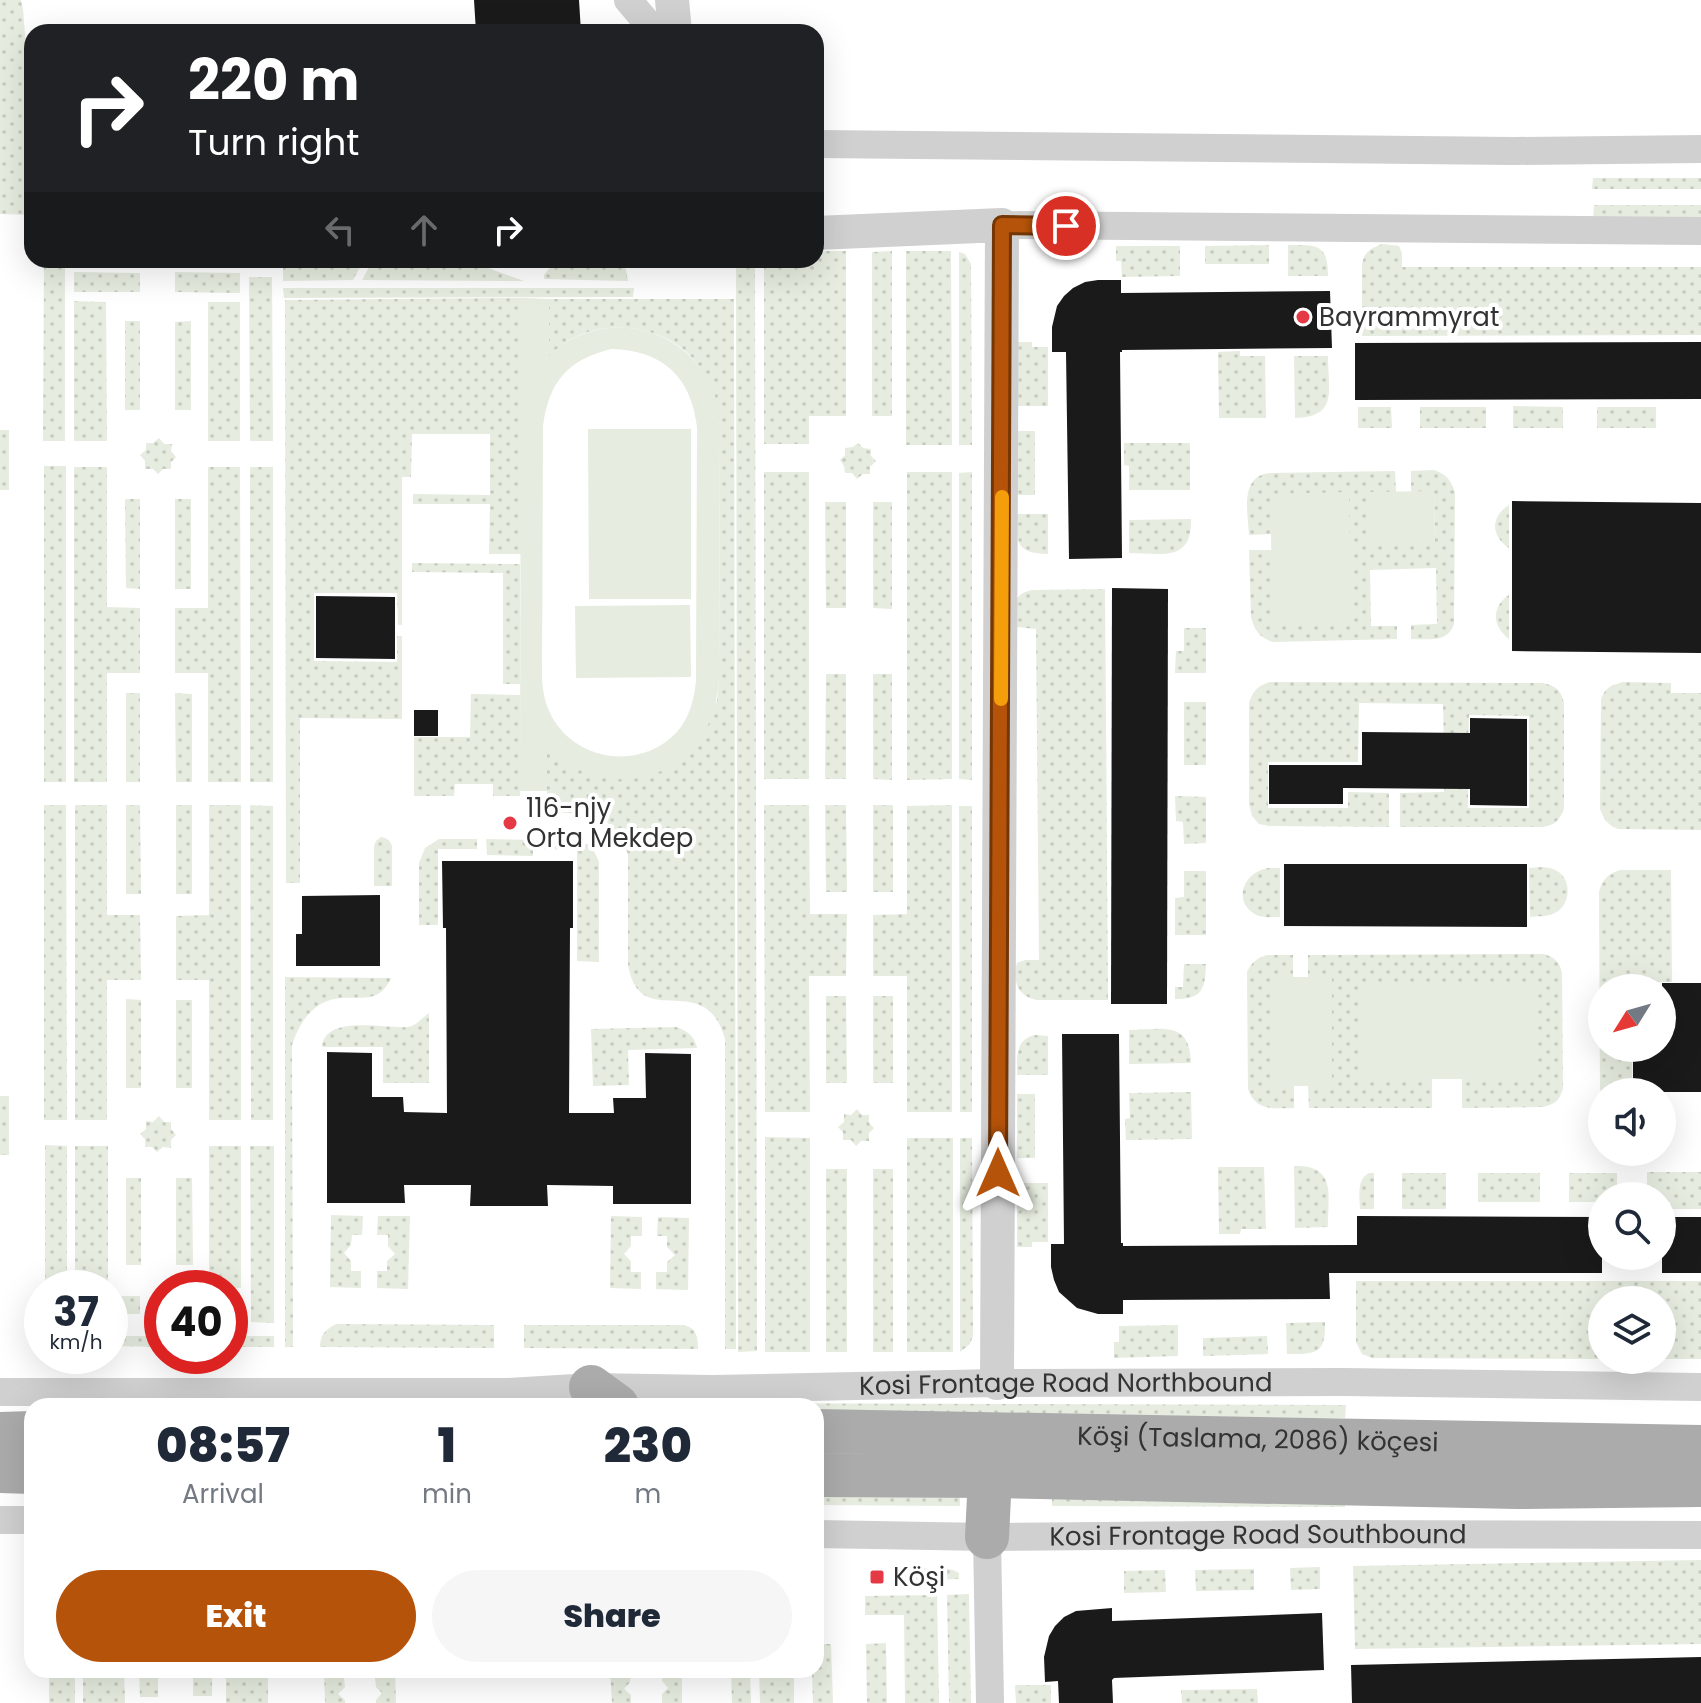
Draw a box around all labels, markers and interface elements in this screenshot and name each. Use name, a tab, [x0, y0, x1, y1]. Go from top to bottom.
text: 220 m	[188, 41, 360, 120]
icon: right	[56, 56, 160, 160]
text: Turn right	[188, 117, 359, 168]
pin	[1032, 192, 1100, 260]
icon: arrive	[1044, 204, 1088, 248]
icon: left	[318, 208, 362, 252]
icon: ahead	[402, 208, 446, 252]
icon: right	[486, 208, 530, 252]
place label: Bayrammyrat	[1319, 299, 1499, 335]
marker: Bayrammyrat	[1294, 308, 1312, 326]
place label: 116-njy Orta Mekdep	[526, 790, 693, 856]
marker: 116-njy Orta Mekdep	[501, 814, 519, 832]
north arrow	[1588, 974, 1676, 1062]
map controls	[1588, 974, 1676, 1374]
button: sound	[1588, 1078, 1676, 1166]
position arrow	[956, 1131, 1040, 1215]
button: search	[1588, 1182, 1676, 1270]
speed limit sign: 40	[144, 1270, 248, 1374]
text: 37	[53, 1284, 99, 1340]
button: layers	[1588, 1286, 1676, 1374]
text: km/h	[49, 1328, 103, 1356]
street label: Kosi Frontage Road Northbound	[859, 1364, 1272, 1404]
text: 08:57	[156, 1412, 290, 1479]
text: 1	[438, 1412, 456, 1479]
text: 230	[604, 1412, 692, 1479]
street label: Köşi (Taslama, 2086) köçesi	[1077, 1418, 1439, 1460]
text: Arrival	[182, 1476, 264, 1512]
text: min	[422, 1476, 472, 1512]
text: m	[634, 1476, 661, 1512]
street label: Kosi Frontage Road Southbound	[1049, 1516, 1467, 1554]
place label: Köşi	[893, 1559, 945, 1595]
marker: Köşi	[868, 1568, 886, 1586]
button: Exit	[56, 1570, 416, 1662]
button: Share	[432, 1570, 792, 1662]

